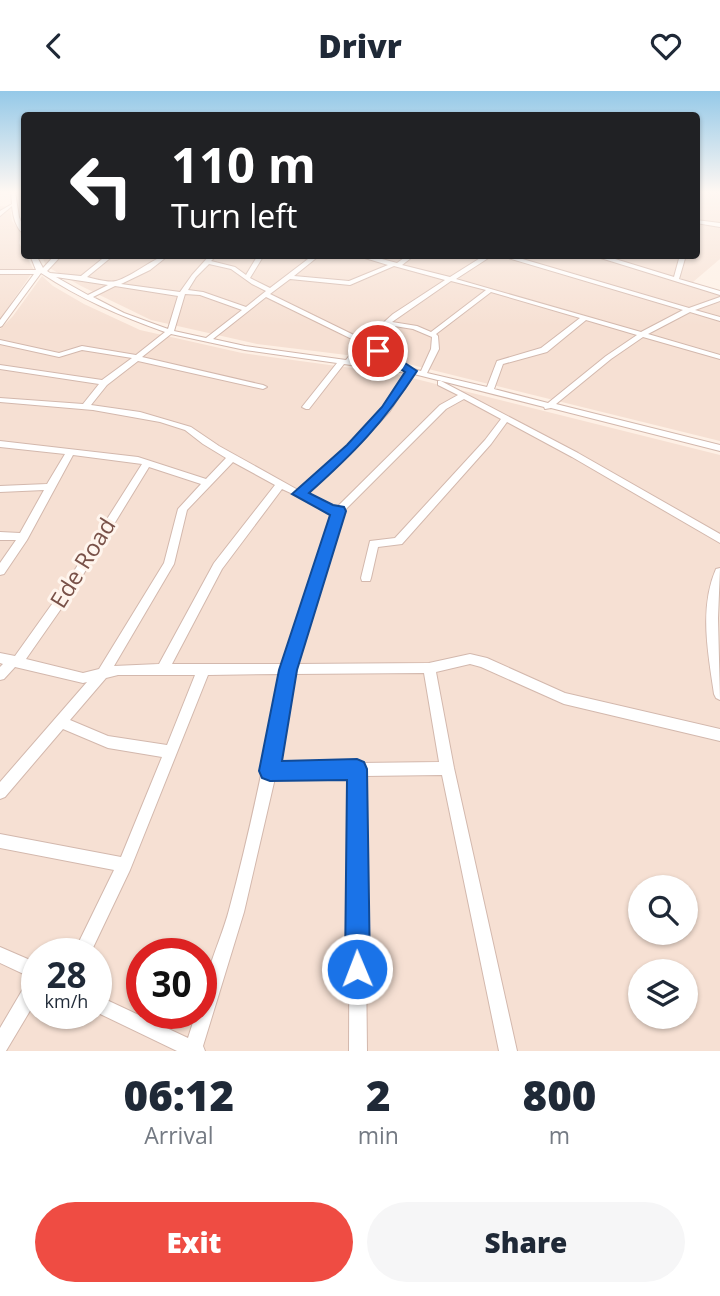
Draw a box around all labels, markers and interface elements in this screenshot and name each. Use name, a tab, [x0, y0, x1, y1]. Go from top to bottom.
text: Drivr	[318, 24, 402, 67]
icon: back	[35, 27, 73, 65]
icon: heart	[647, 27, 685, 65]
text: 110 m	[171, 131, 316, 197]
icon: left	[56, 140, 147, 231]
text: Turn left	[171, 194, 297, 237]
pin	[348, 321, 408, 381]
icon: arrive	[359, 332, 397, 370]
street label: Ede Road	[42, 511, 122, 614]
map controls	[628, 875, 698, 1029]
button: search	[628, 875, 698, 945]
position arrow	[320, 932, 394, 1006]
speed limit sign: 30	[126, 938, 217, 1029]
text: 28	[46, 951, 87, 998]
button: layers	[628, 959, 698, 1029]
text: km/h	[45, 989, 88, 1013]
text: 06:12	[124, 1066, 234, 1123]
text: 2	[366, 1066, 391, 1123]
text: 800	[523, 1066, 596, 1123]
text: Arrival	[144, 1119, 214, 1151]
text: min	[358, 1119, 399, 1151]
text: m	[549, 1119, 570, 1151]
button: Exit	[35, 1202, 353, 1282]
button: Share	[367, 1202, 685, 1282]

